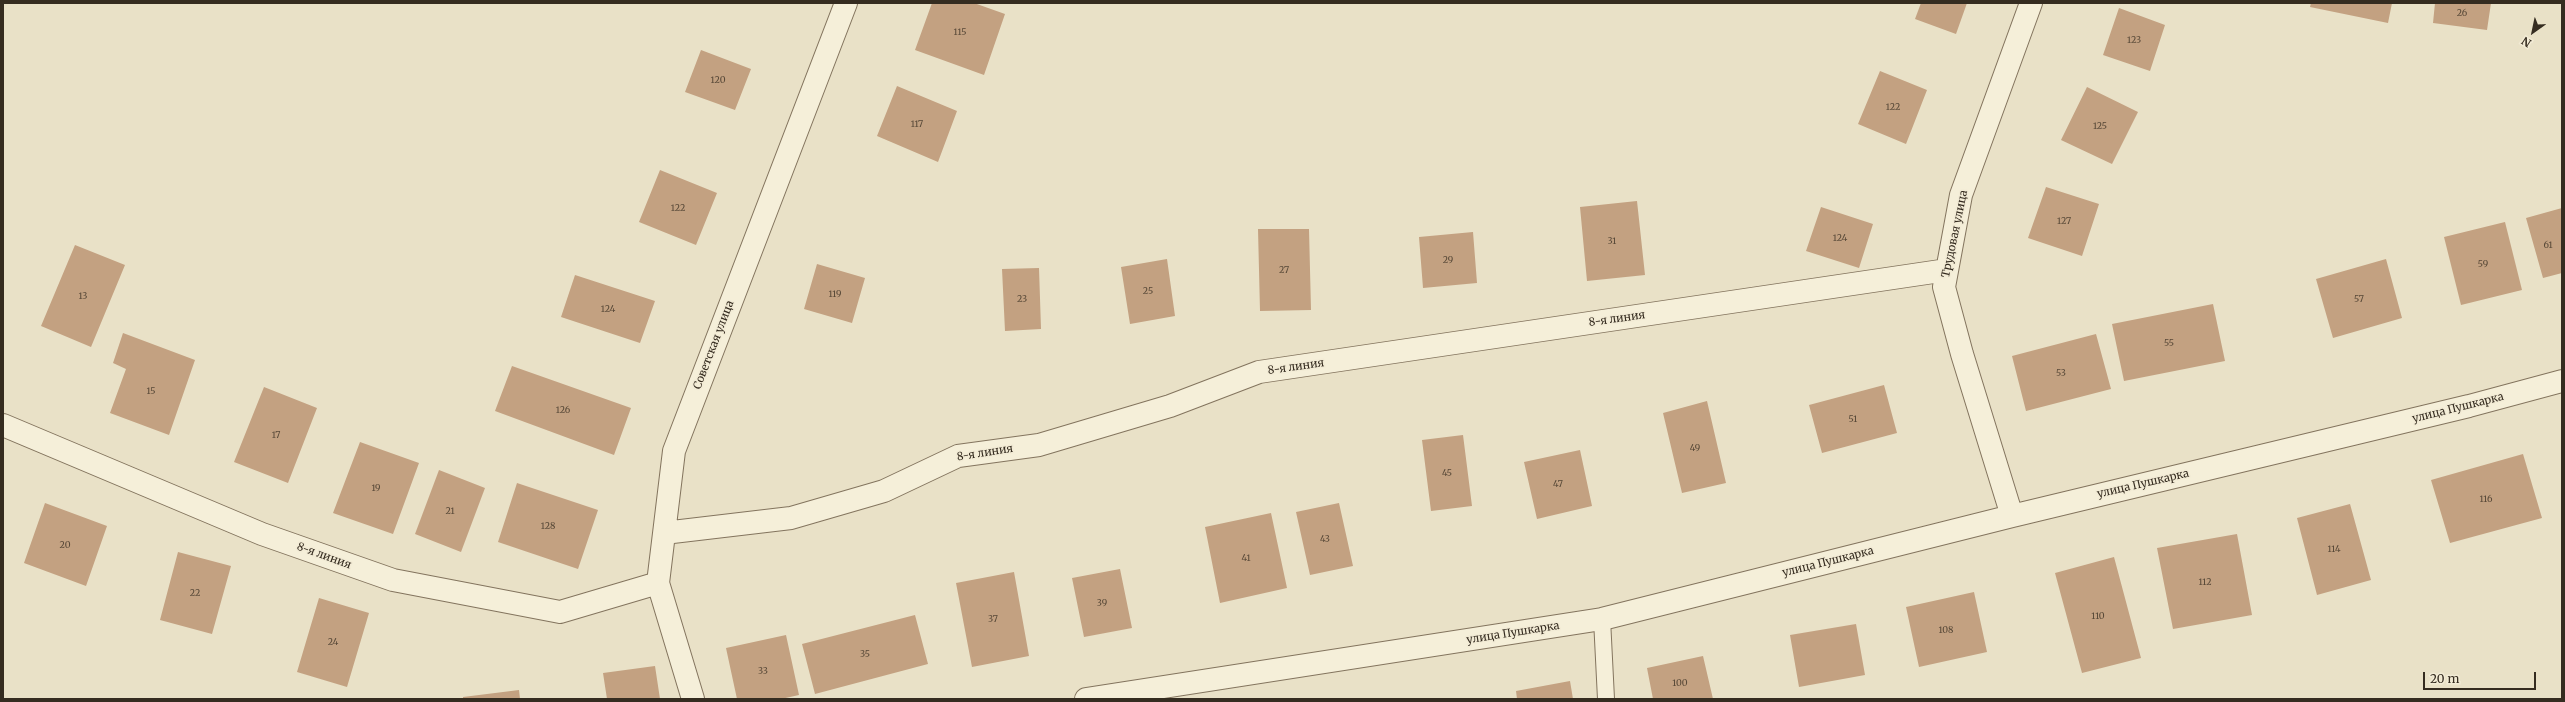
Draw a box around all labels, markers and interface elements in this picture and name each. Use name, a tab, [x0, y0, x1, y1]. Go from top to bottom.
house number: 26	[2457, 8, 2467, 18]
north arrow	[2513, 12, 2553, 52]
house number: 115	[954, 27, 966, 37]
text: N	[2519, 34, 2534, 50]
house number: 123	[2127, 35, 2141, 45]
house number: 120	[711, 75, 725, 85]
house number: 122	[1886, 102, 1900, 112]
house number: 117	[911, 119, 923, 129]
house number: 125	[2093, 121, 2107, 131]
street label: Трудовая улица	[1939, 189, 1971, 279]
house number: 122	[671, 203, 685, 213]
house number: 127	[2057, 216, 2071, 226]
house number: 124	[1833, 233, 1847, 243]
house number: 31	[1608, 236, 1616, 246]
house number: 61	[2544, 240, 2552, 250]
house number: 29	[1443, 255, 1453, 265]
house number: 59	[2478, 259, 2488, 269]
house number: 27	[1279, 265, 1289, 275]
house number: 25	[1143, 286, 1153, 296]
house number: 119	[829, 289, 841, 299]
house number: 13	[79, 291, 87, 301]
house number: 23	[1017, 294, 1027, 304]
house number: 57	[2354, 294, 2364, 304]
street label: Советская улица	[691, 299, 737, 391]
house number: 124	[601, 304, 615, 314]
street label: 8-я линия	[1588, 309, 1646, 329]
house number: 55	[2164, 338, 2174, 348]
street label: 8-я линия	[1267, 357, 1325, 377]
house number: 53	[2056, 368, 2066, 378]
house number: 15	[146, 386, 156, 396]
street label: улица Пушкарка	[2411, 390, 2505, 426]
house number: 126	[556, 405, 570, 415]
house number: 51	[1849, 414, 1857, 424]
house number: 17	[272, 430, 280, 440]
street label: 8-я линия	[956, 442, 1014, 464]
house number: 49	[1690, 443, 1700, 453]
street label: улица Пушкарка	[2096, 467, 2190, 501]
house number: 45	[1442, 468, 1452, 478]
house number: 47	[1553, 479, 1563, 489]
house number: 19	[371, 483, 381, 493]
house number: 116	[2480, 494, 2492, 504]
house number: 21	[445, 506, 455, 516]
house number: 128	[541, 521, 555, 531]
house number: 43	[1320, 534, 1330, 544]
house number: 20	[60, 540, 70, 550]
street label: 8-я линия	[295, 540, 353, 572]
street label: улица Пушкарка	[1781, 544, 1875, 580]
house number: 114	[2328, 544, 2340, 554]
house number: 41	[1242, 553, 1250, 563]
house number: 112	[2198, 577, 2212, 587]
house number: 22	[190, 588, 200, 598]
house number: 39	[1097, 598, 1107, 608]
house number: 110	[2091, 611, 2105, 621]
house number: 37	[988, 614, 998, 624]
street label: улица Пушкарка	[1466, 619, 1560, 647]
house number: 108	[1939, 625, 1953, 635]
house number: 24	[328, 637, 338, 647]
house number: 35	[860, 649, 870, 659]
scale bar	[2425, 664, 2538, 690]
house number: 33	[758, 666, 768, 676]
text: 20 m	[2430, 671, 2459, 686]
house number: 100	[1672, 678, 1688, 688]

